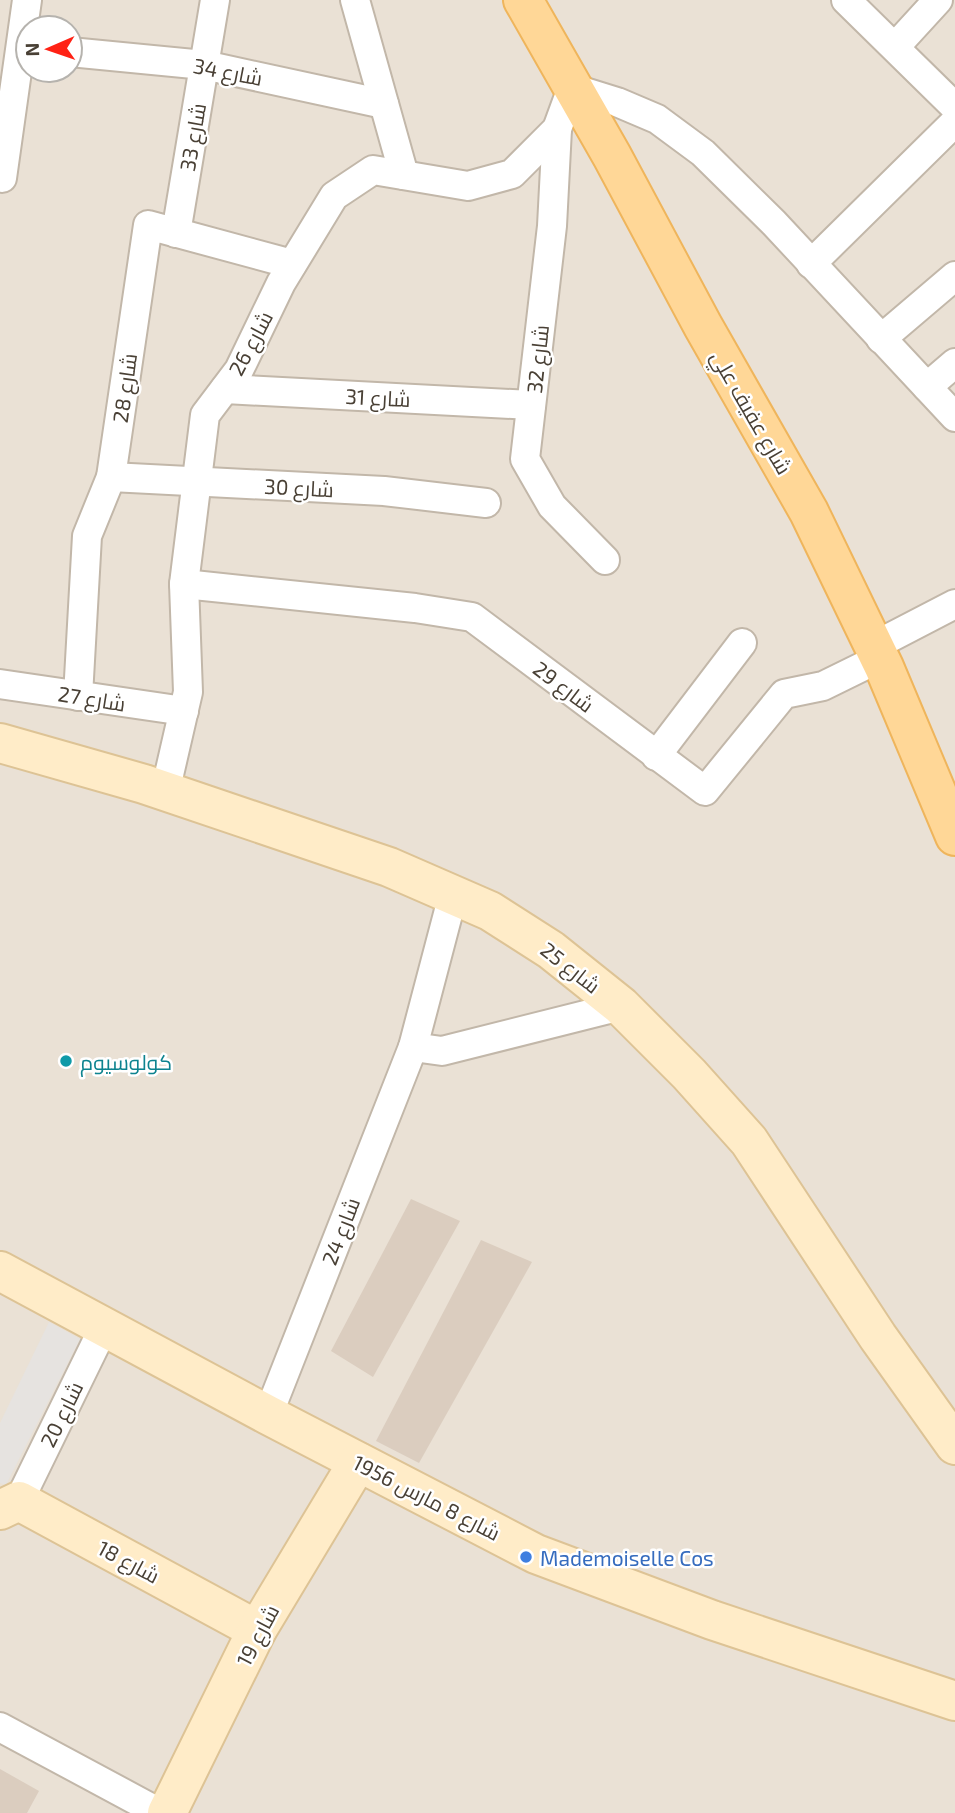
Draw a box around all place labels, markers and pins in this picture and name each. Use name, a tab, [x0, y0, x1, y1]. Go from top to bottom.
place label: كولوسيوم	[80, 1049, 172, 1077]
marker: كولوسيوم	[58, 1053, 74, 1069]
place label: Mademoiselle Cos	[540, 1545, 714, 1570]
marker: Mademoiselle Cos	[518, 1549, 534, 1565]

